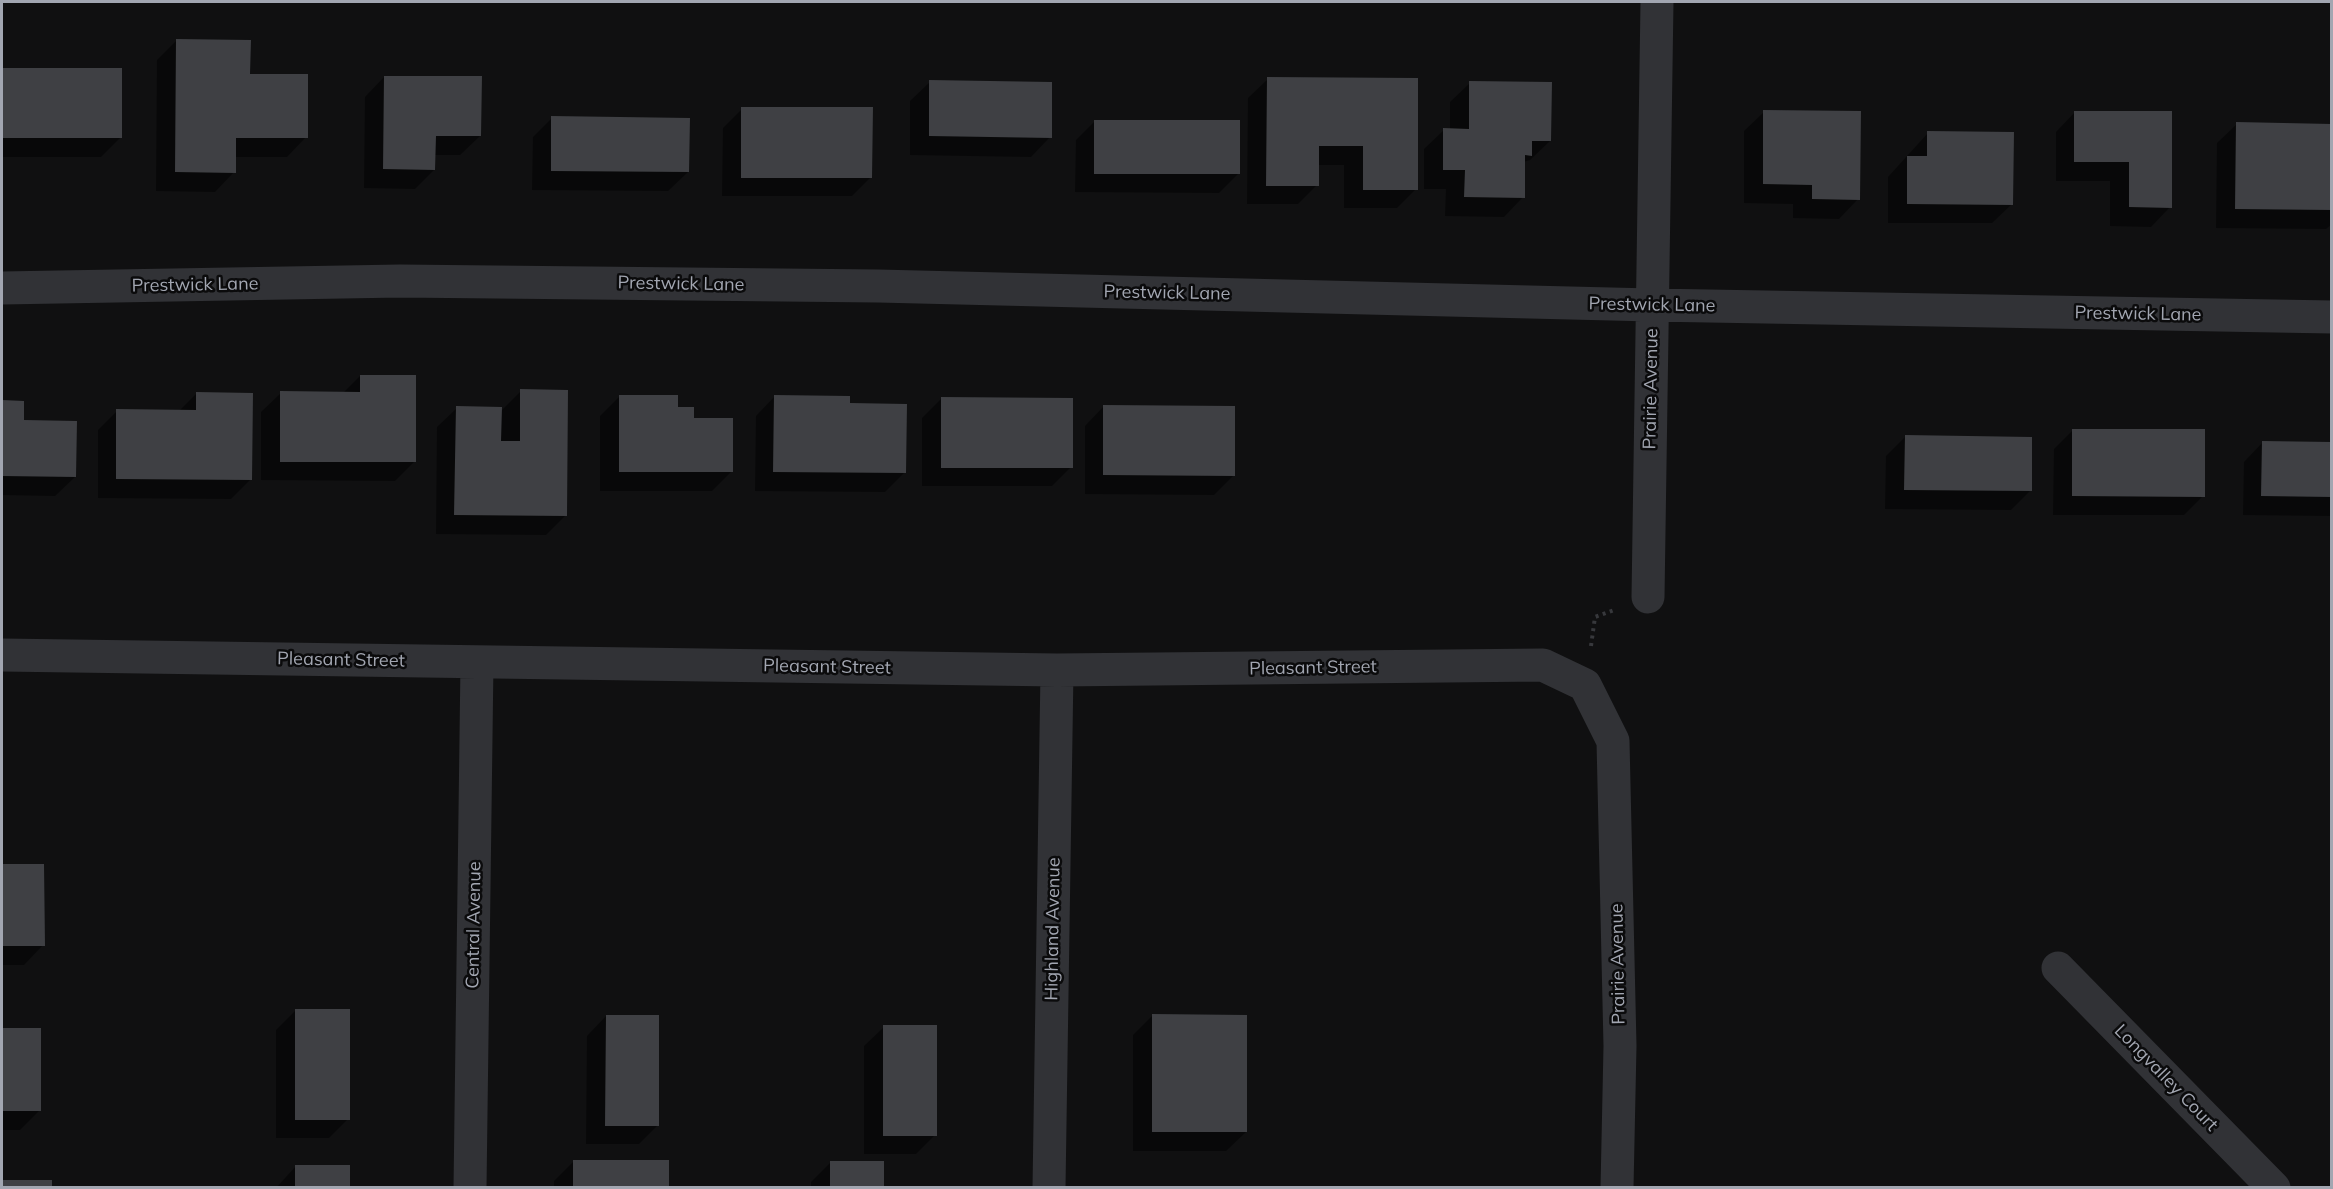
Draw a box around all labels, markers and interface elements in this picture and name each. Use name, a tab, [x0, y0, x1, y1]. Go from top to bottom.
street label: Prestwick Lane	[617, 272, 745, 296]
street label: Prestwick Lane	[131, 273, 259, 297]
street label: Prestwick Lane	[1103, 281, 1231, 305]
street label: Prestwick Lane	[1588, 293, 1716, 317]
street label: Prestwick Lane	[2074, 302, 2202, 326]
street label: Prairie Avenue	[1639, 328, 1663, 450]
street label: Pleasant Street	[277, 648, 405, 672]
street label: Pleasant Street	[763, 655, 891, 679]
street label: Pleasant Street	[1249, 656, 1377, 680]
street label: Highland Avenue	[1041, 857, 1065, 1001]
street label: Central Avenue	[462, 861, 486, 989]
street label: Prairie Avenue	[1606, 903, 1630, 1025]
street label: Longvalley Court	[2110, 1020, 2222, 1136]

